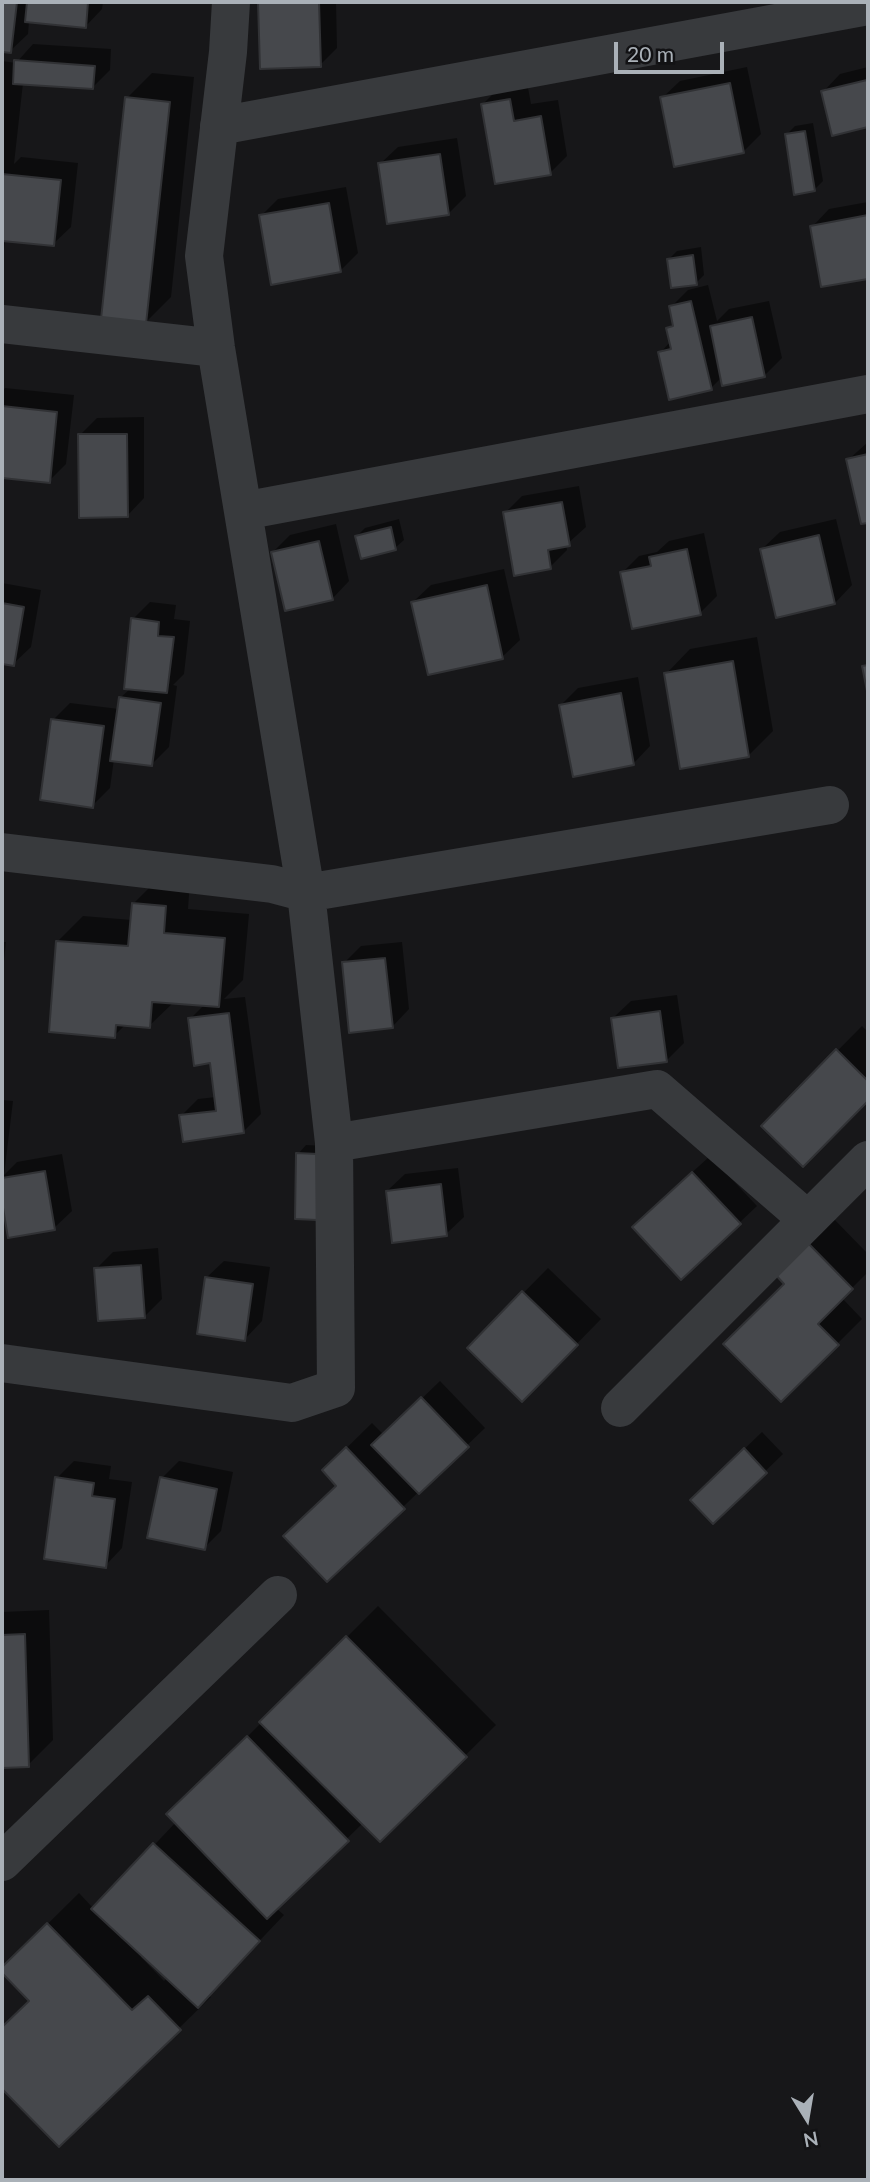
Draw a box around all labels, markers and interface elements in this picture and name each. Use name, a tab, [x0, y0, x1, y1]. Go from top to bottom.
scale bar	[618, 28, 728, 72]
text: 20 m	[627, 41, 674, 66]
north arrow	[772, 2084, 842, 2154]
text: N	[802, 2127, 820, 2153]

